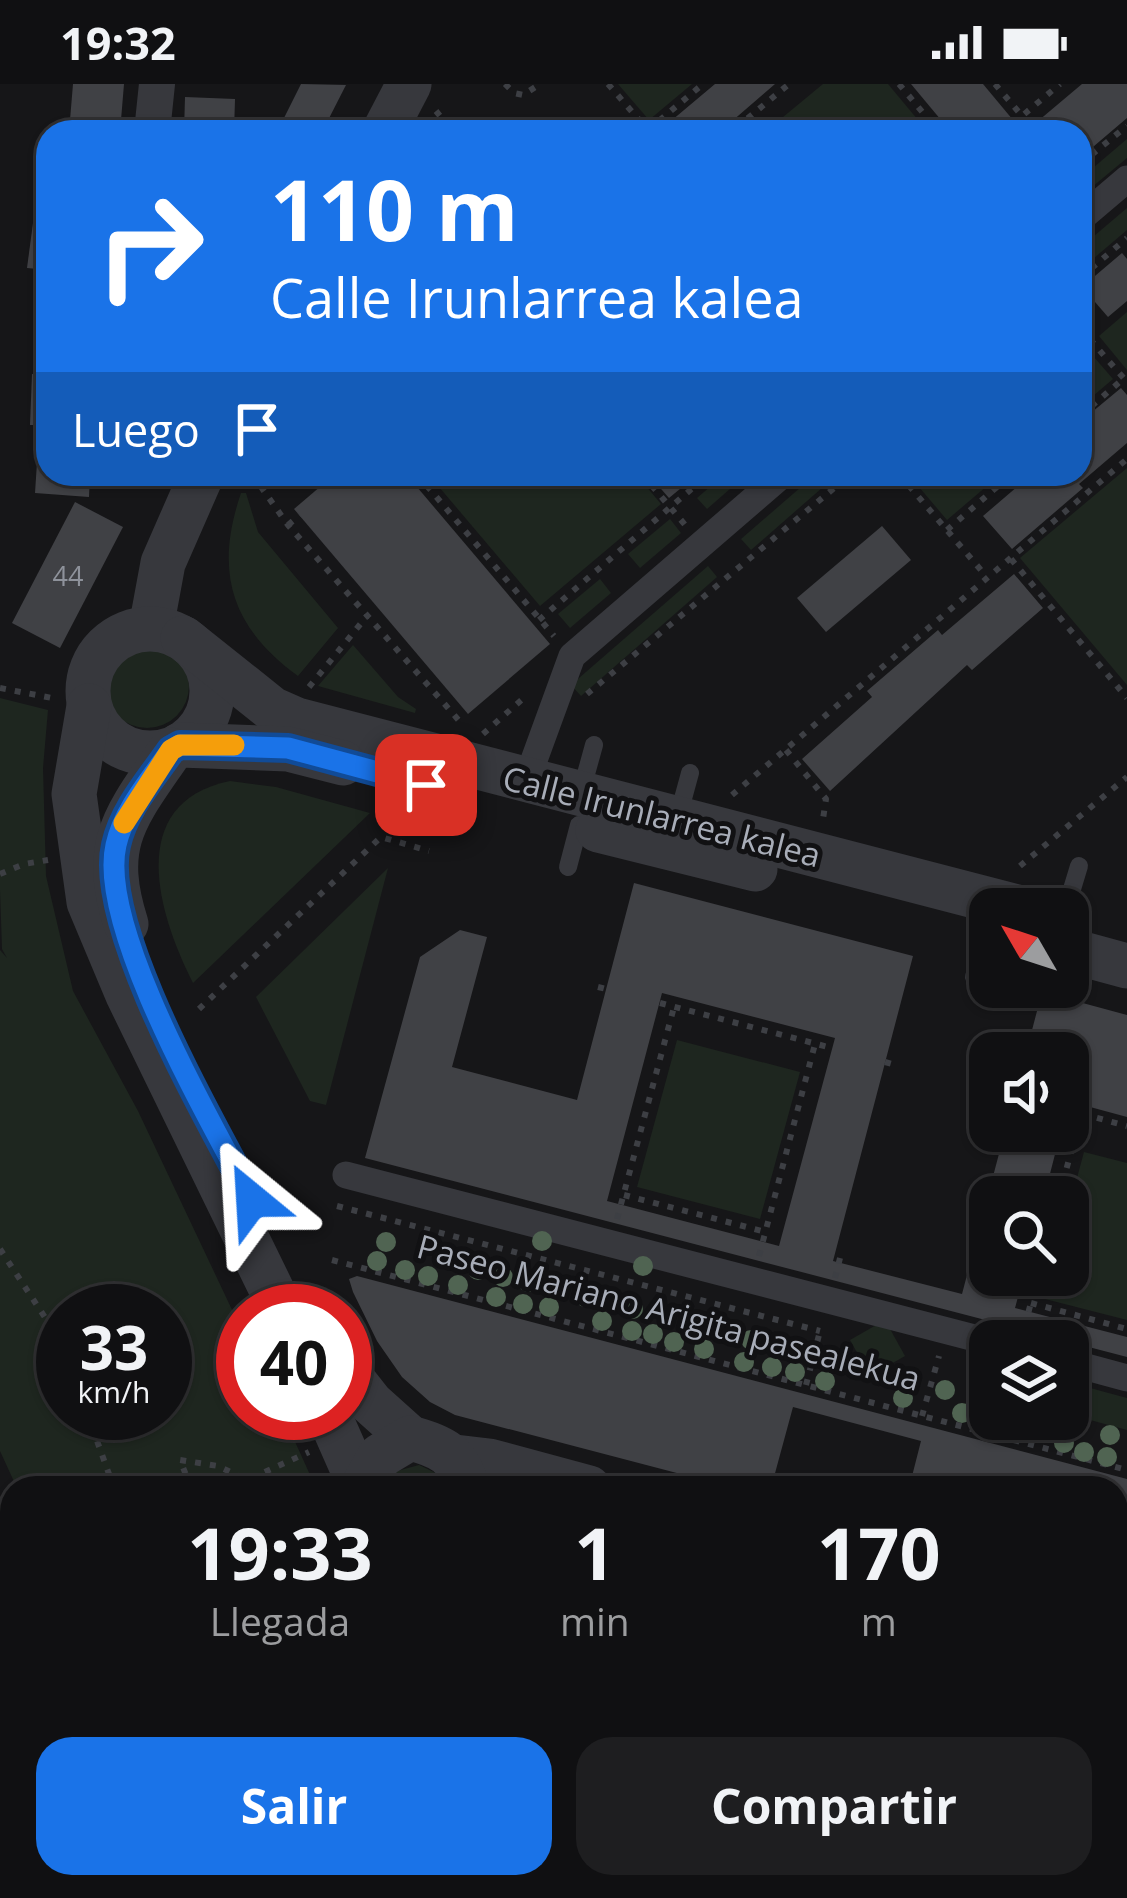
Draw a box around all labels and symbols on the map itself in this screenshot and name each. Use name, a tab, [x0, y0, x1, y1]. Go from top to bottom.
house number: 44	[53, 557, 83, 594]
pin	[375, 734, 477, 836]
street label: Calle Irunlarrea kalea	[498, 755, 826, 877]
north arrow	[969, 888, 1089, 1008]
position arrow	[189, 1137, 315, 1263]
street label: Paseo Mariano Arigita pasealekua	[412, 1223, 926, 1401]
speed limit sign: 40	[216, 1284, 372, 1440]

